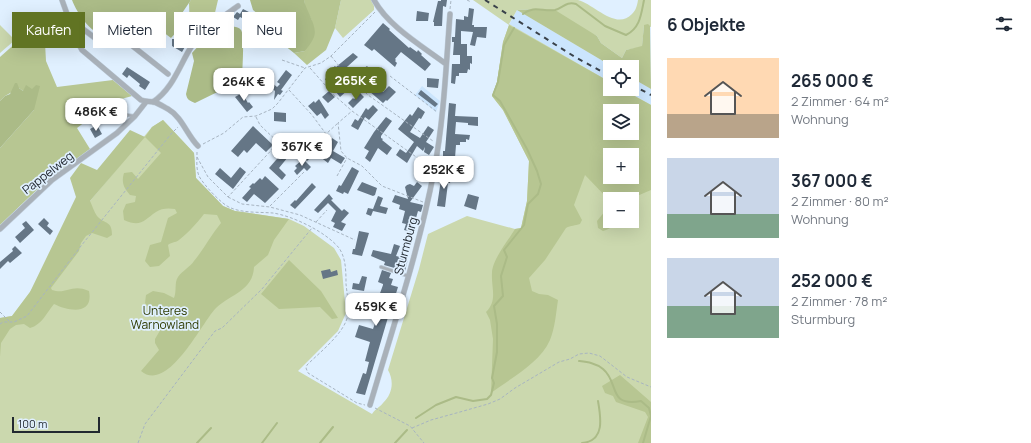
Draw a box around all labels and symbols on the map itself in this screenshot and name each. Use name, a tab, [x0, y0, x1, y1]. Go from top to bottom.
pin: 265K €	[323, 67, 389, 101]
pin: 264K €	[211, 68, 277, 102]
pin: 486K €	[63, 98, 129, 132]
pin: 367K €	[269, 133, 335, 167]
street label: Pappelweg	[19, 147, 77, 198]
pin: 252K €	[411, 156, 477, 190]
street label: Sturmburg	[390, 215, 421, 277]
pin: 459K €	[343, 293, 409, 327]
park label: Unteres Warnowland	[131, 302, 199, 333]
scale bar	[12, 415, 100, 434]

